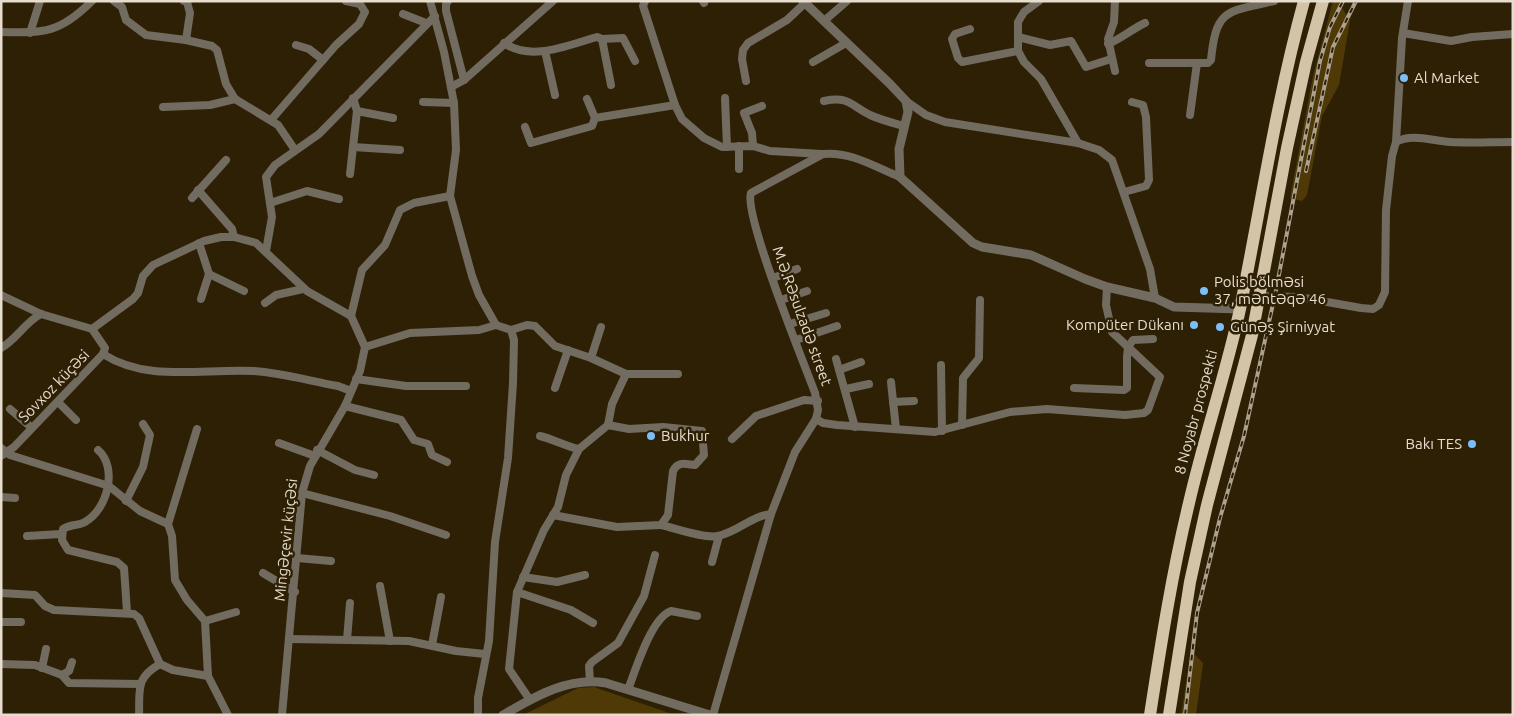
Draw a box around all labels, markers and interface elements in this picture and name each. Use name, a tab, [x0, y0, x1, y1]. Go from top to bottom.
place label: Al Market	[1414, 69, 1479, 86]
marker: Al Market	[1398, 72, 1410, 84]
street label: M.Ə.Rəsulzadə street	[769, 244, 836, 388]
place label: Polis bölməsi 37, məntəqə 46	[1214, 273, 1326, 307]
marker: Polis bölməsi 37, məntəqə 46	[1198, 285, 1210, 297]
place label: Kompüter Dükanı	[1066, 316, 1184, 333]
place label: Günəş Şirniyyat	[1230, 318, 1335, 335]
marker: Kompüter Dükanı	[1188, 319, 1200, 331]
marker: Günəş Şirniyyat	[1214, 321, 1226, 333]
street label: Sovxoz küçəsi	[15, 346, 92, 425]
street label: 8 Noyabr prospekti	[1171, 348, 1220, 476]
place label: Bukhur	[661, 427, 710, 444]
marker: Bukhur	[645, 430, 657, 442]
place label: Bakı TES	[1405, 435, 1462, 452]
marker: Bakı TES	[1466, 438, 1478, 450]
street label: Mingəçevir küçəsi	[271, 478, 300, 602]

